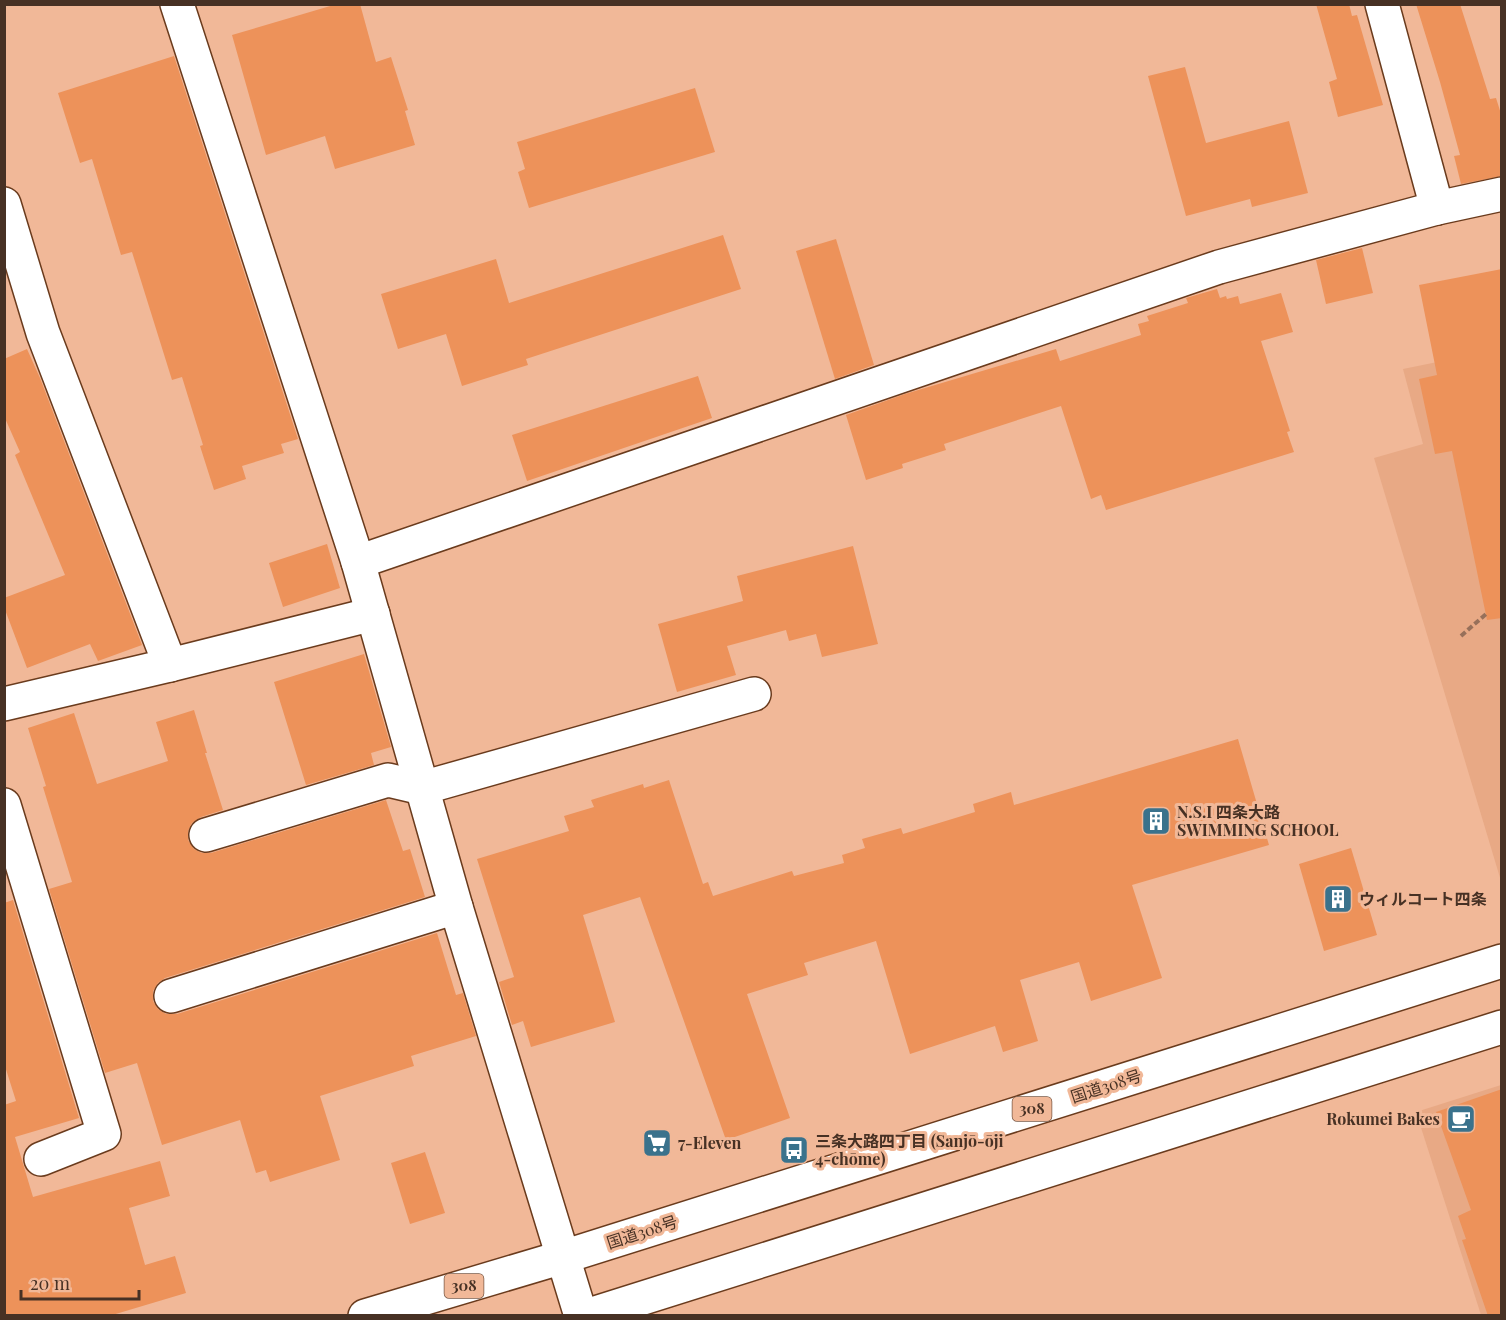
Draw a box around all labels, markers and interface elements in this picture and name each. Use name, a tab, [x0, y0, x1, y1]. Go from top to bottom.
place label: N.S.I 四条大路 SWIMMING SCHOOL	[1177, 801, 1339, 840]
building icon: N.S.I 四条大路 SWIMMING SCHOOL	[1140, 805, 1172, 837]
building icon: ウィルコート四条	[1322, 883, 1354, 915]
place label: ウィルコート四条	[1359, 888, 1487, 909]
street label: 国道308号	[1068, 1064, 1144, 1107]
road number: 308	[1012, 1097, 1052, 1121]
cafe icon: Rokumei Bakes	[1445, 1103, 1477, 1135]
place label: Rokumei Bakes	[1326, 1108, 1440, 1129]
supermarket icon: 7-Eleven	[641, 1127, 673, 1159]
place label: 三条大路四丁目 (Sanjō-ōji 4-chōme)	[815, 1130, 1004, 1169]
place label: 7-Eleven	[678, 1132, 741, 1153]
bus stop icon: 三条大路四丁目 (Sanjō-ōji 4-chōme)	[778, 1134, 810, 1166]
street label: 国道308号	[604, 1210, 680, 1253]
scale bar	[21, 1263, 140, 1301]
text: 20 m	[30, 1271, 70, 1295]
road number: 308	[444, 1274, 484, 1298]

